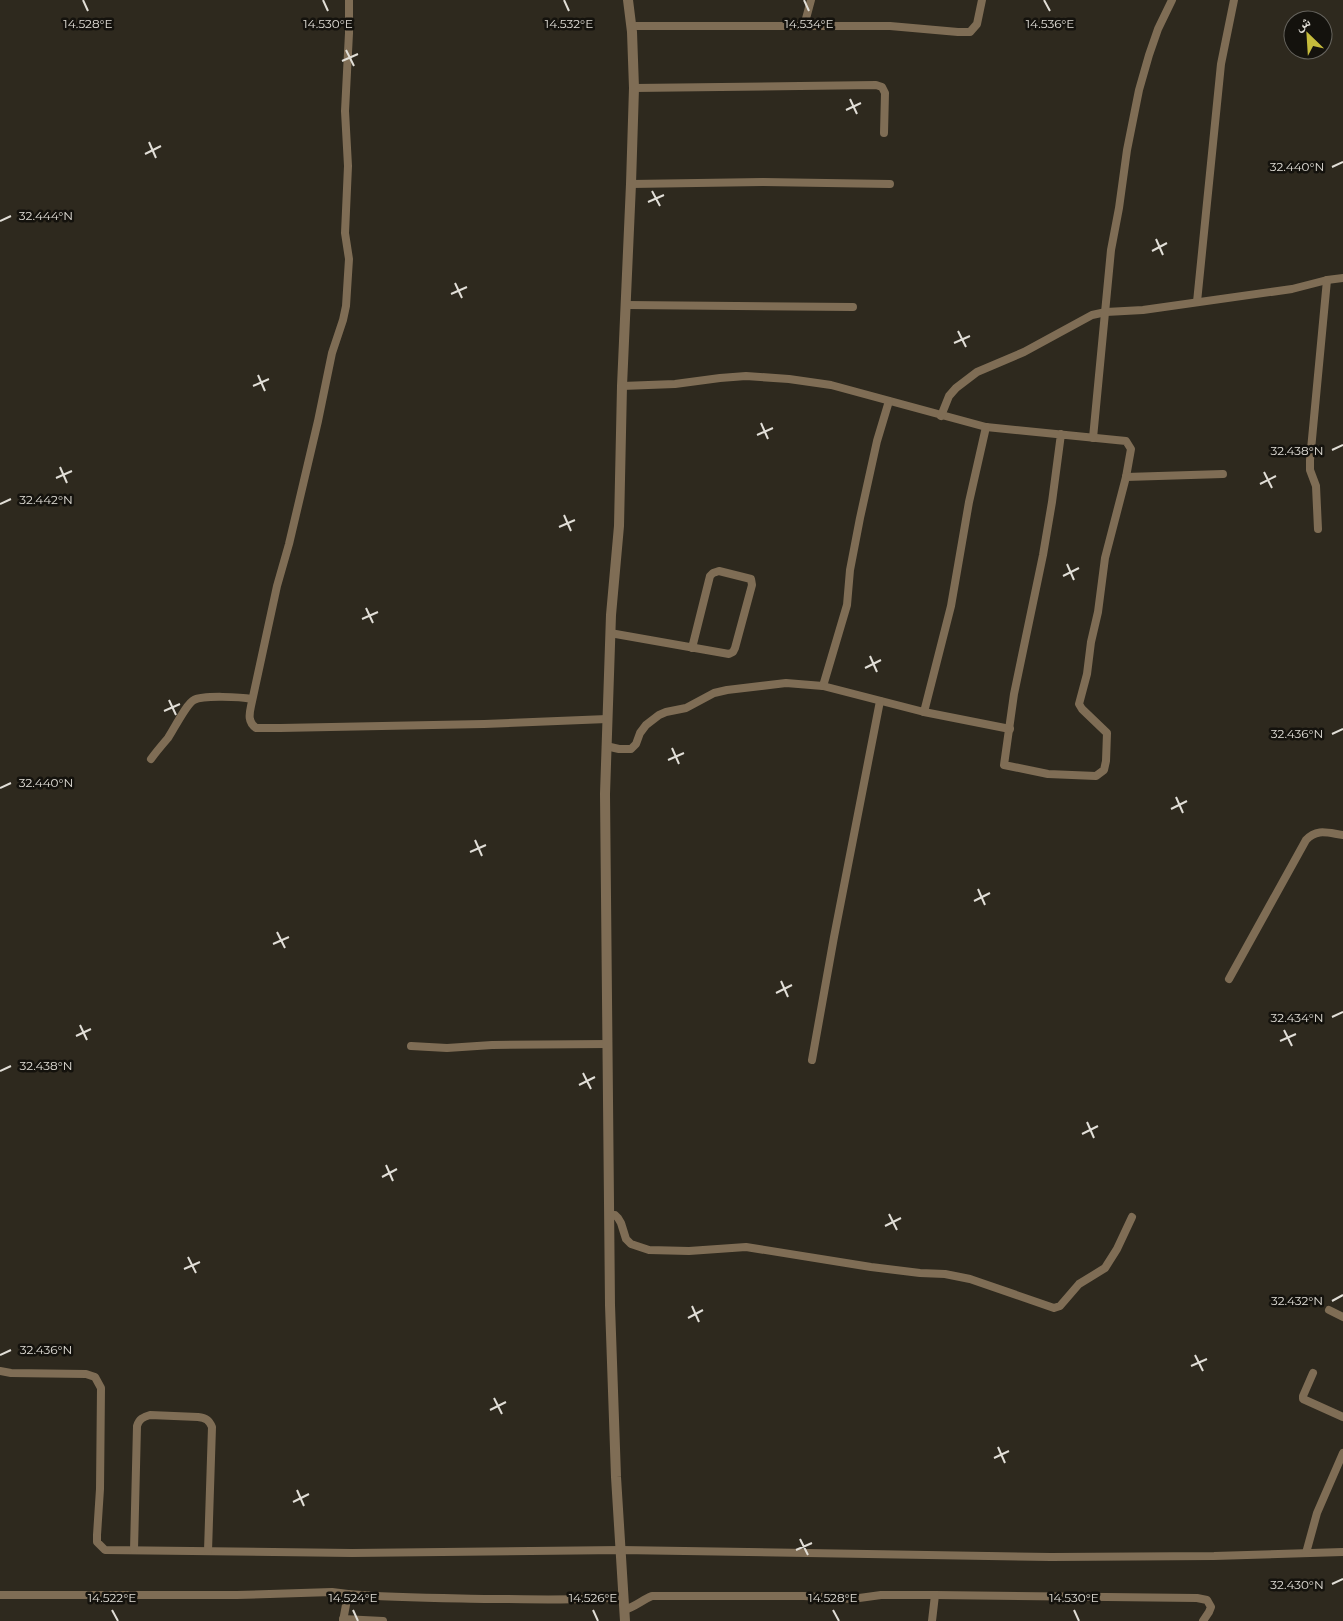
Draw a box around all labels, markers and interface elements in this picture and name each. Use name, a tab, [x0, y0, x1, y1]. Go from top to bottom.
north arrow	[1283, 10, 1333, 60]
text: ش	[1292, 12, 1313, 35]
text: 14.528°E	[63, 16, 113, 31]
text: 14.530°E	[303, 16, 353, 31]
text: 14.532°E	[545, 16, 593, 31]
text: 14.534°E	[784, 16, 834, 31]
text: 14.536°E	[1026, 16, 1074, 31]
text: 32.440°N	[1270, 159, 1324, 174]
text: 32.444°N	[19, 208, 73, 223]
text: 32.438°N	[1271, 443, 1324, 458]
text: 32.442°N	[19, 492, 73, 507]
text: 32.436°N	[1271, 726, 1323, 741]
text: 32.440°N	[19, 775, 73, 790]
text: 32.434°N	[1271, 1010, 1323, 1025]
text: 32.438°N	[20, 1058, 73, 1073]
text: 32.432°N	[1271, 1293, 1323, 1308]
text: 32.436°N	[20, 1342, 72, 1357]
text: 32.430°N	[1270, 1577, 1324, 1592]
text: 14.522°E	[88, 1590, 136, 1605]
text: 14.524°E	[329, 1590, 377, 1605]
text: 14.526°E	[569, 1590, 617, 1605]
text: 14.528°E	[808, 1590, 858, 1605]
text: 14.530°E	[1049, 1590, 1099, 1605]

